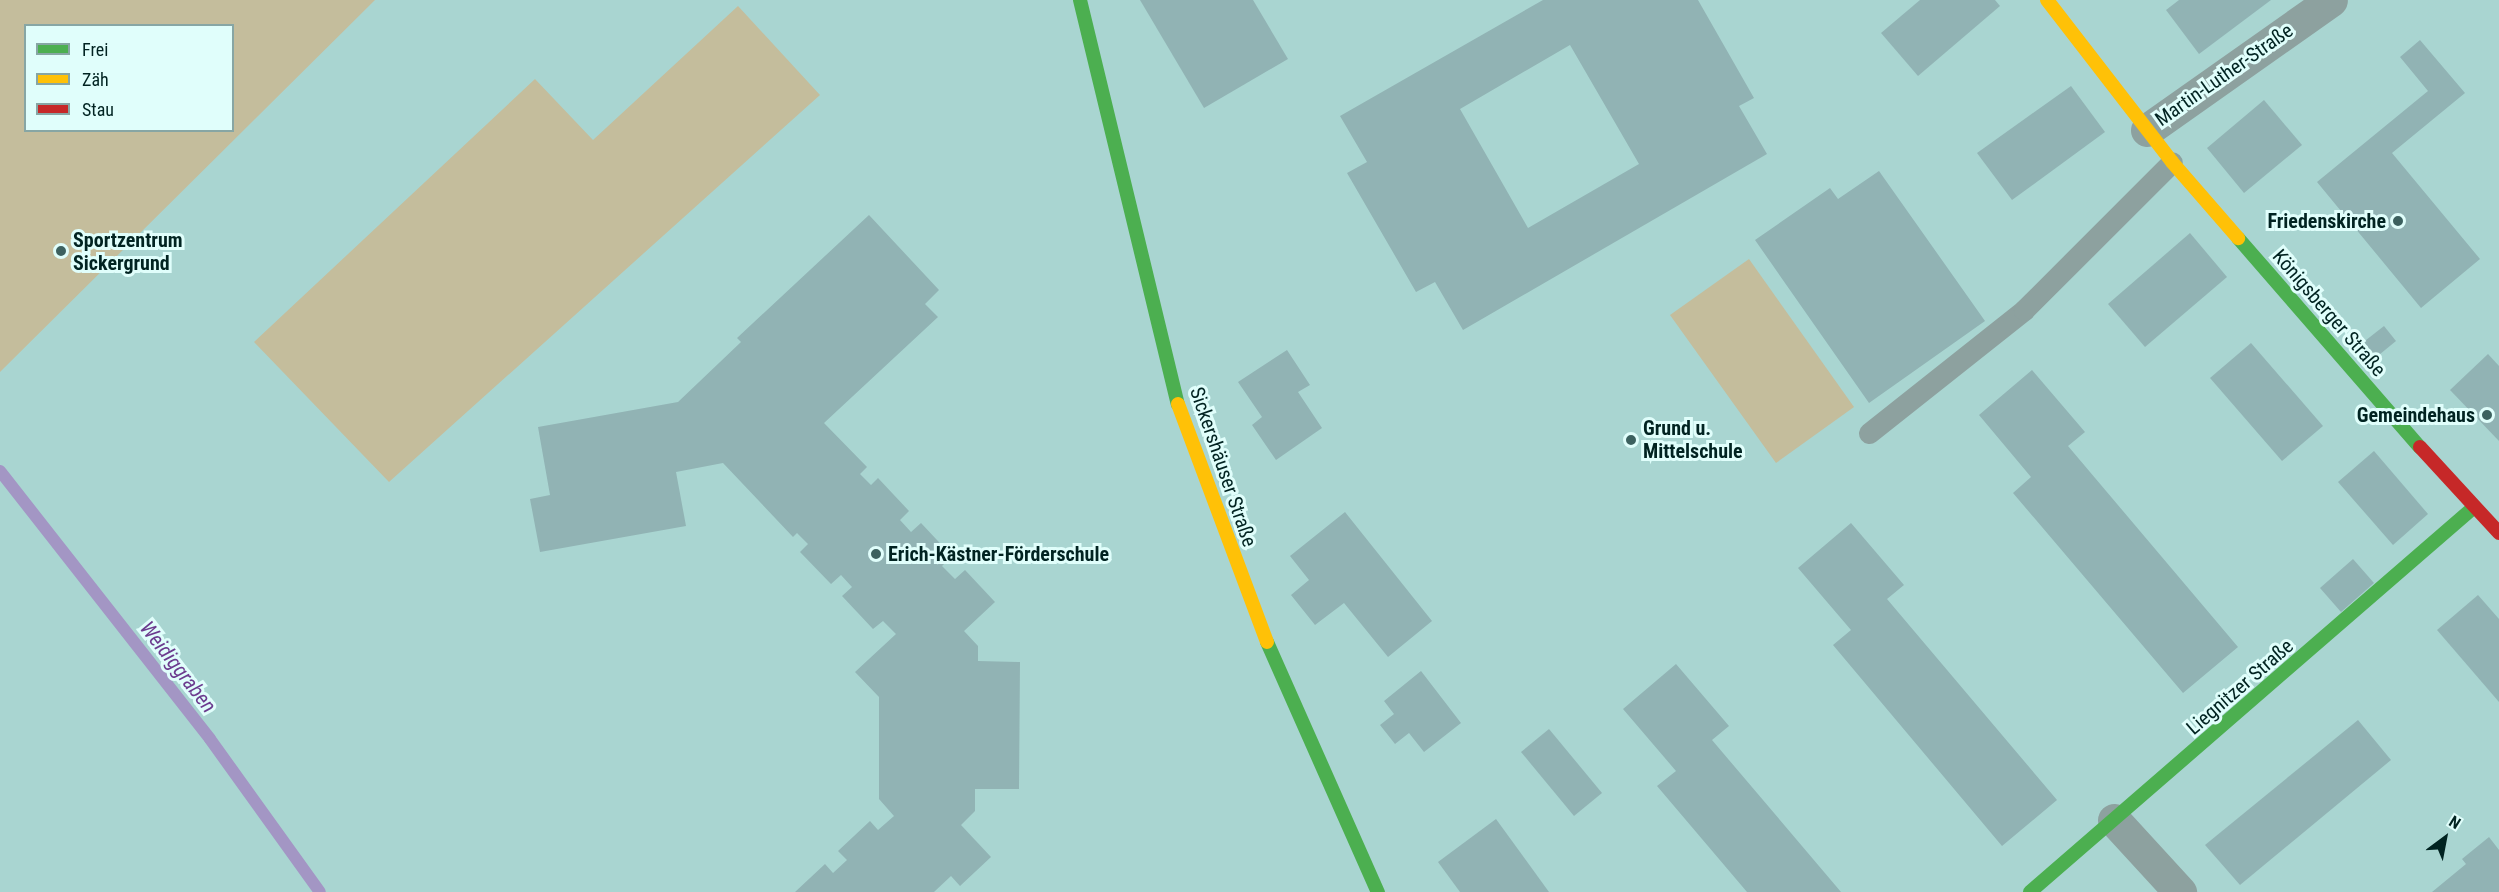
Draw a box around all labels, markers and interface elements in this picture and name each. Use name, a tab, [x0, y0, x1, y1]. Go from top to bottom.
street label: Martin-Luther-Straße	[2151, 19, 2297, 131]
legend	[24, 24, 234, 132]
text: Frei	[82, 39, 108, 60]
text: Zäh	[82, 69, 109, 90]
text: Stau	[82, 99, 114, 120]
place label: Friedenskirche	[2267, 209, 2386, 233]
marker: Friedenskirche	[2391, 214, 2405, 228]
place label: Sportzentrum Sickergrund	[73, 228, 183, 275]
marker: Sportzentrum Sickergrund	[54, 244, 68, 258]
street label: Königsberger Straße	[2267, 245, 2391, 381]
street label: Sickershäuser Straße	[1184, 384, 1262, 550]
place label: Gemeindehaus	[2357, 403, 2475, 427]
marker: Gemeindehaus	[2480, 408, 2494, 422]
place label: Grund u. Mittelschule	[1643, 416, 1743, 463]
marker: Grund u. Mittelschule	[1624, 433, 1638, 447]
place label: Erich-Kästner-Förderschule	[888, 542, 1109, 566]
marker: Erich-Kästner-Förderschule	[869, 547, 883, 561]
water label: Weidiggraben	[134, 616, 222, 718]
street label: Liegnitzer Straße	[2182, 634, 2298, 740]
north arrow	[2415, 808, 2475, 868]
text: N	[2446, 812, 2464, 833]

